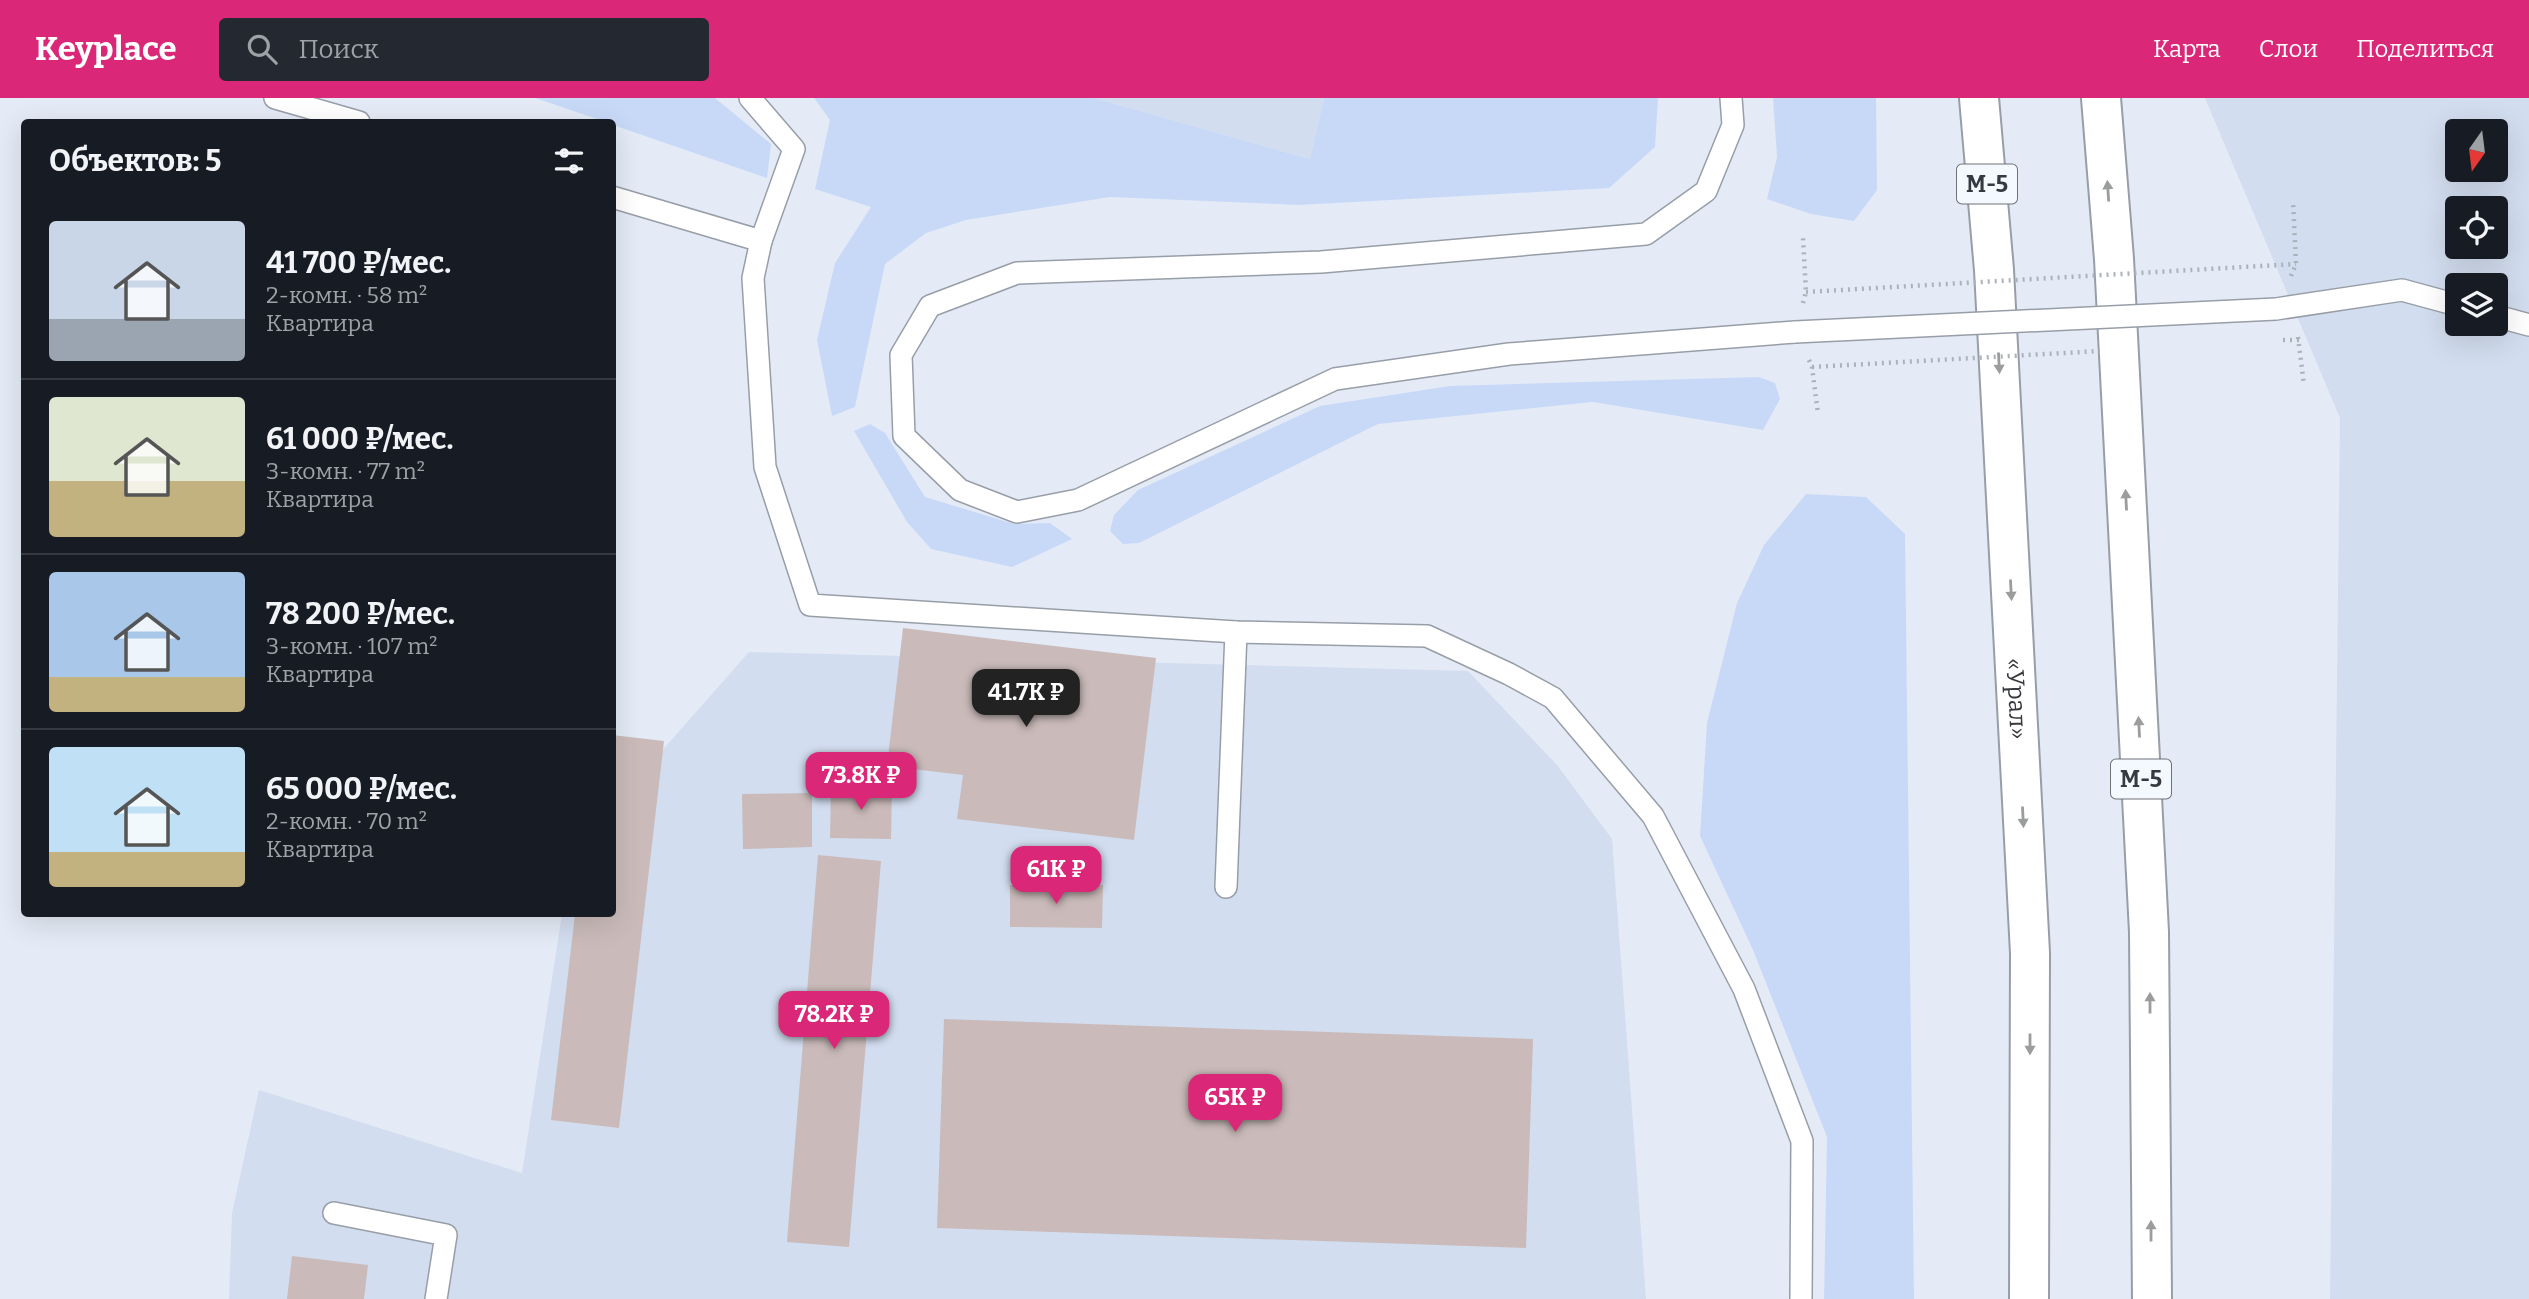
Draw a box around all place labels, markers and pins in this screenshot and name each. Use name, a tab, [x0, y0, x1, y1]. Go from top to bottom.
pin: 41.7K ₽	[961, 670, 1091, 729]
pin: 73.8K ₽	[796, 752, 926, 812]
pin: 61K ₽	[1007, 846, 1105, 906]
pin: 78.2K ₽	[769, 992, 899, 1051]
pin: 65K ₽	[1186, 1074, 1284, 1134]

